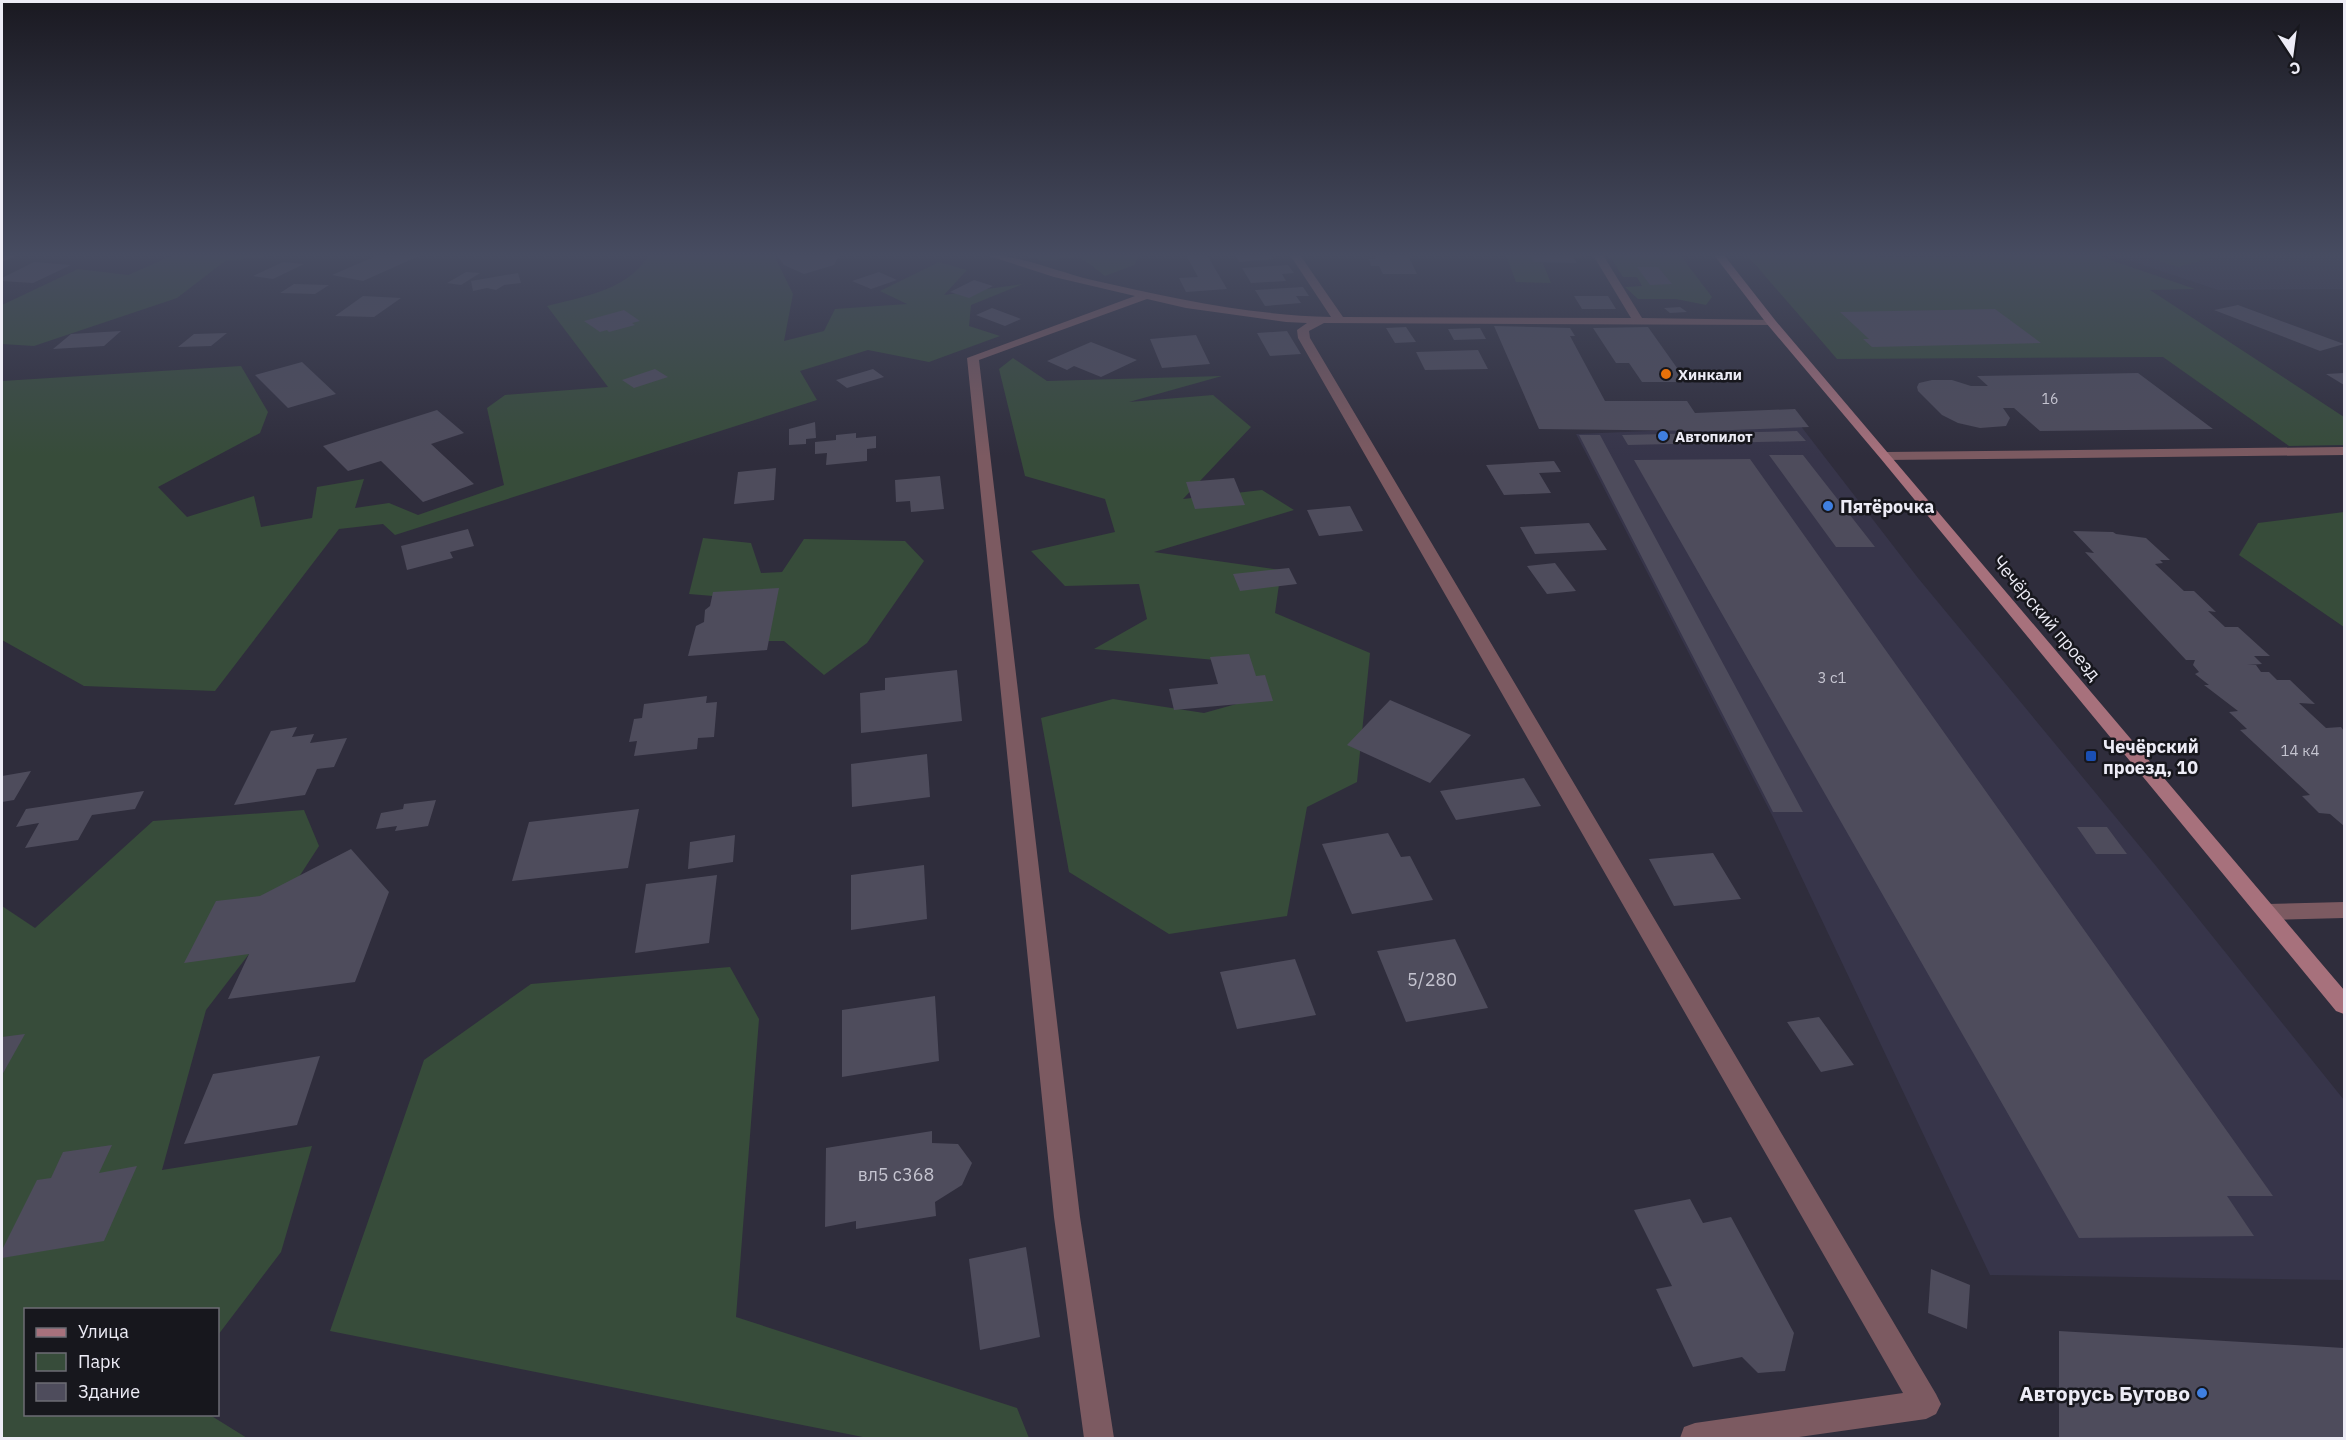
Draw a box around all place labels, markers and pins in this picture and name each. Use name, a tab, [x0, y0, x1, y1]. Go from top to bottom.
place label: Хинкали	[1678, 365, 1742, 384]
marker: Хинкали	[1659, 367, 1673, 381]
place label: Автопилот	[1675, 427, 1753, 446]
marker: Автопилот	[1656, 429, 1670, 443]
place label: Пятёрочка	[1840, 495, 1934, 518]
marker: Пятёрочка	[1821, 499, 1835, 513]
place label: Чечёрский проезд, 10	[2103, 735, 2199, 779]
marker: Чечёрский проезд, 10	[2084, 749, 2098, 763]
place label: Авторусь Бутово	[2019, 1379, 2190, 1407]
marker: Авторусь Бутово	[2195, 1386, 2209, 1400]

